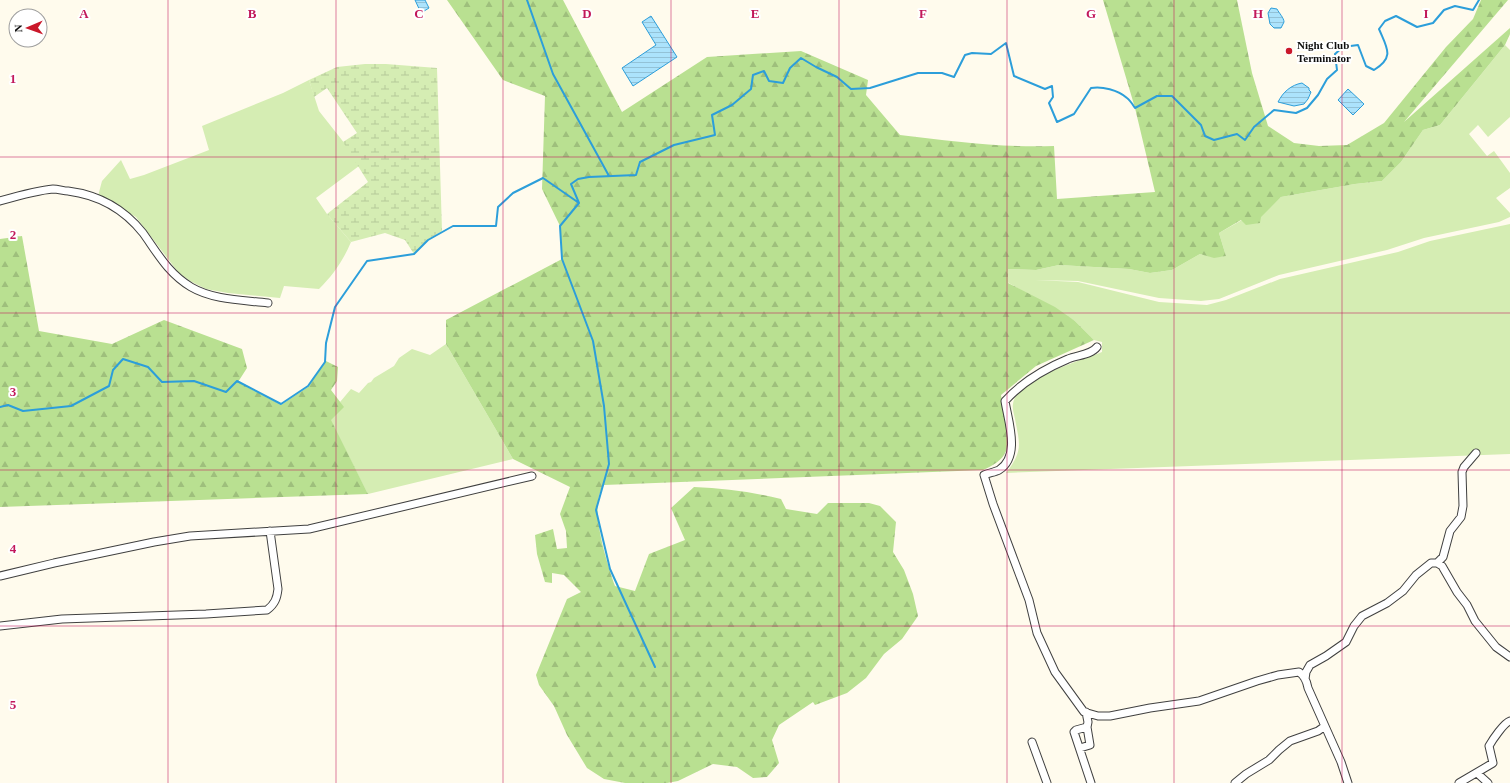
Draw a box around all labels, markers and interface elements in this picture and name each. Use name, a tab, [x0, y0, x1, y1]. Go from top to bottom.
text: A	[79, 6, 89, 21]
text: B	[248, 6, 257, 21]
text: C	[414, 6, 424, 21]
text: D	[582, 6, 592, 21]
text: E	[751, 6, 759, 21]
text: F	[919, 6, 927, 21]
text: G	[1086, 6, 1096, 21]
text: H	[1253, 6, 1263, 21]
text: I	[1423, 6, 1429, 21]
north arrow	[8, 8, 48, 48]
text: N	[12, 24, 24, 33]
place label: Night Club Terminator	[1297, 39, 1351, 64]
marker: Night Club Terminator	[1284, 46, 1294, 56]
text: 1	[10, 71, 16, 86]
text: 2	[10, 227, 16, 242]
text: 3	[10, 384, 17, 399]
text: 4	[10, 541, 17, 556]
text: 5	[10, 697, 17, 712]

